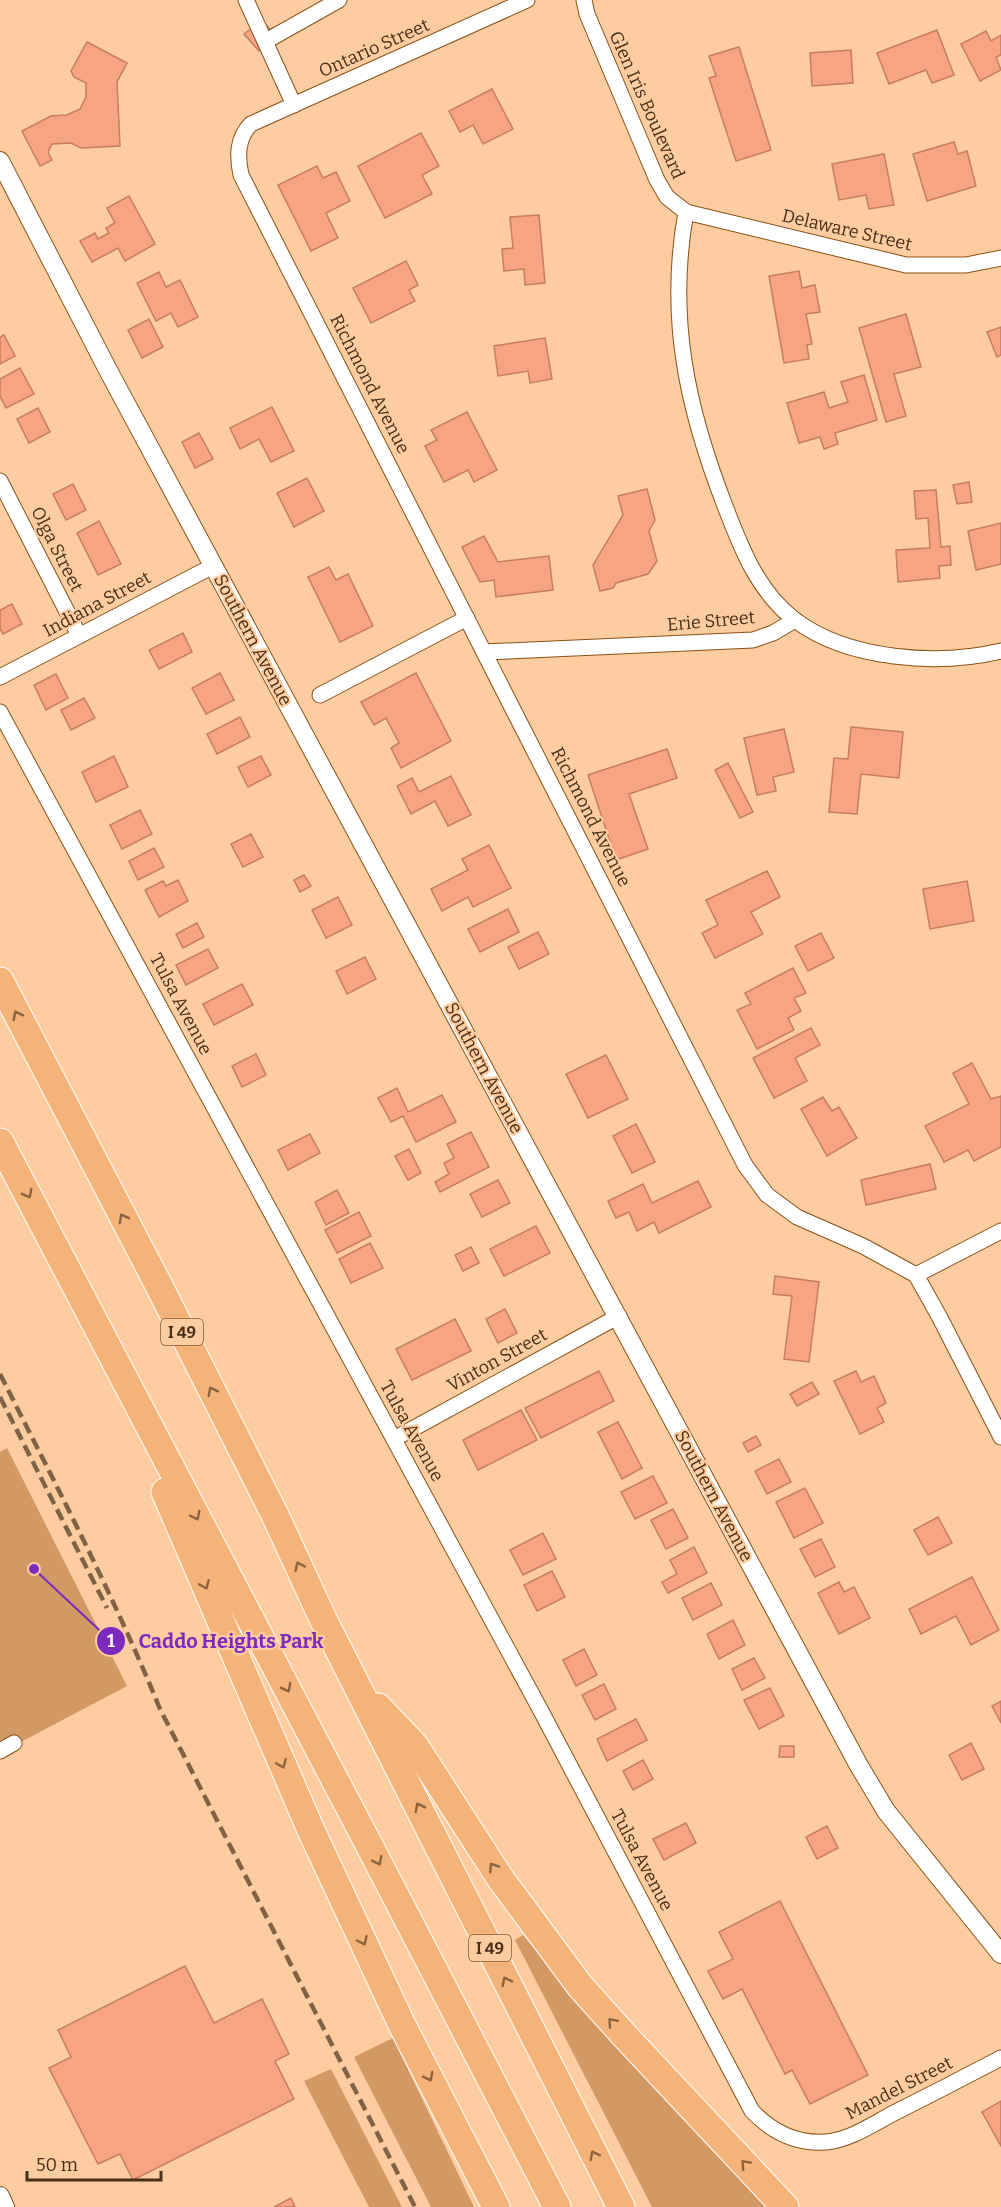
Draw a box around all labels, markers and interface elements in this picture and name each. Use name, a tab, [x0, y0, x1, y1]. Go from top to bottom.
street label: Ontario Street	[315, 14, 433, 82]
street label: Glen Iris Boulevard	[605, 28, 690, 183]
street label: Delaware Street	[780, 204, 915, 256]
street label: Richmond Avenue	[325, 311, 415, 457]
street label: Olga Street	[26, 503, 88, 596]
street label: Indiana Street	[39, 566, 155, 642]
street label: Southern Avenue	[209, 571, 297, 709]
street label: Erie Street	[666, 606, 756, 636]
street label: Richmond Avenue	[546, 744, 636, 890]
street label: Tulsa Avenue	[145, 949, 217, 1059]
street label: Southern Avenue	[440, 999, 528, 1137]
one-way arrow	[13, 1011, 25, 1022]
one-way arrow	[21, 1188, 32, 1198]
one-way arrow	[119, 1213, 130, 1224]
road number: I 49	[161, 1319, 203, 1345]
street label: Vinton Street	[443, 1323, 551, 1396]
street label: Tulsa Avenue	[375, 1377, 449, 1485]
one-way arrow	[208, 1387, 219, 1397]
street label: Southern Avenue	[670, 1427, 758, 1565]
one-way arrow	[189, 1509, 200, 1520]
one-way arrow	[294, 1561, 306, 1572]
one-way arrow	[198, 1578, 210, 1589]
callout: Caddo Heights Park	[96, 1622, 335, 1660]
text: Caddo Heights Park	[139, 1629, 324, 1653]
text: 1	[107, 1630, 115, 1652]
one-way arrow	[279, 1682, 291, 1693]
one-way arrow	[275, 1757, 287, 1768]
one-way arrow	[414, 1802, 426, 1813]
street label: Tulsa Avenue	[606, 1805, 678, 1915]
one-way arrow	[370, 1854, 382, 1865]
one-way arrow	[489, 1863, 501, 1873]
one-way arrow	[355, 1935, 367, 1946]
road number: I 49	[469, 1935, 511, 1961]
one-way arrow	[502, 1976, 514, 1987]
one-way arrow	[608, 2018, 619, 2029]
street label: Mandel Street	[842, 2051, 957, 2124]
one-way arrow	[422, 2071, 433, 2082]
scale bar	[27, 2144, 160, 2182]
one-way arrow	[590, 2151, 601, 2161]
text: 50 m	[36, 2154, 78, 2176]
one-way arrow	[741, 2161, 752, 2171]

